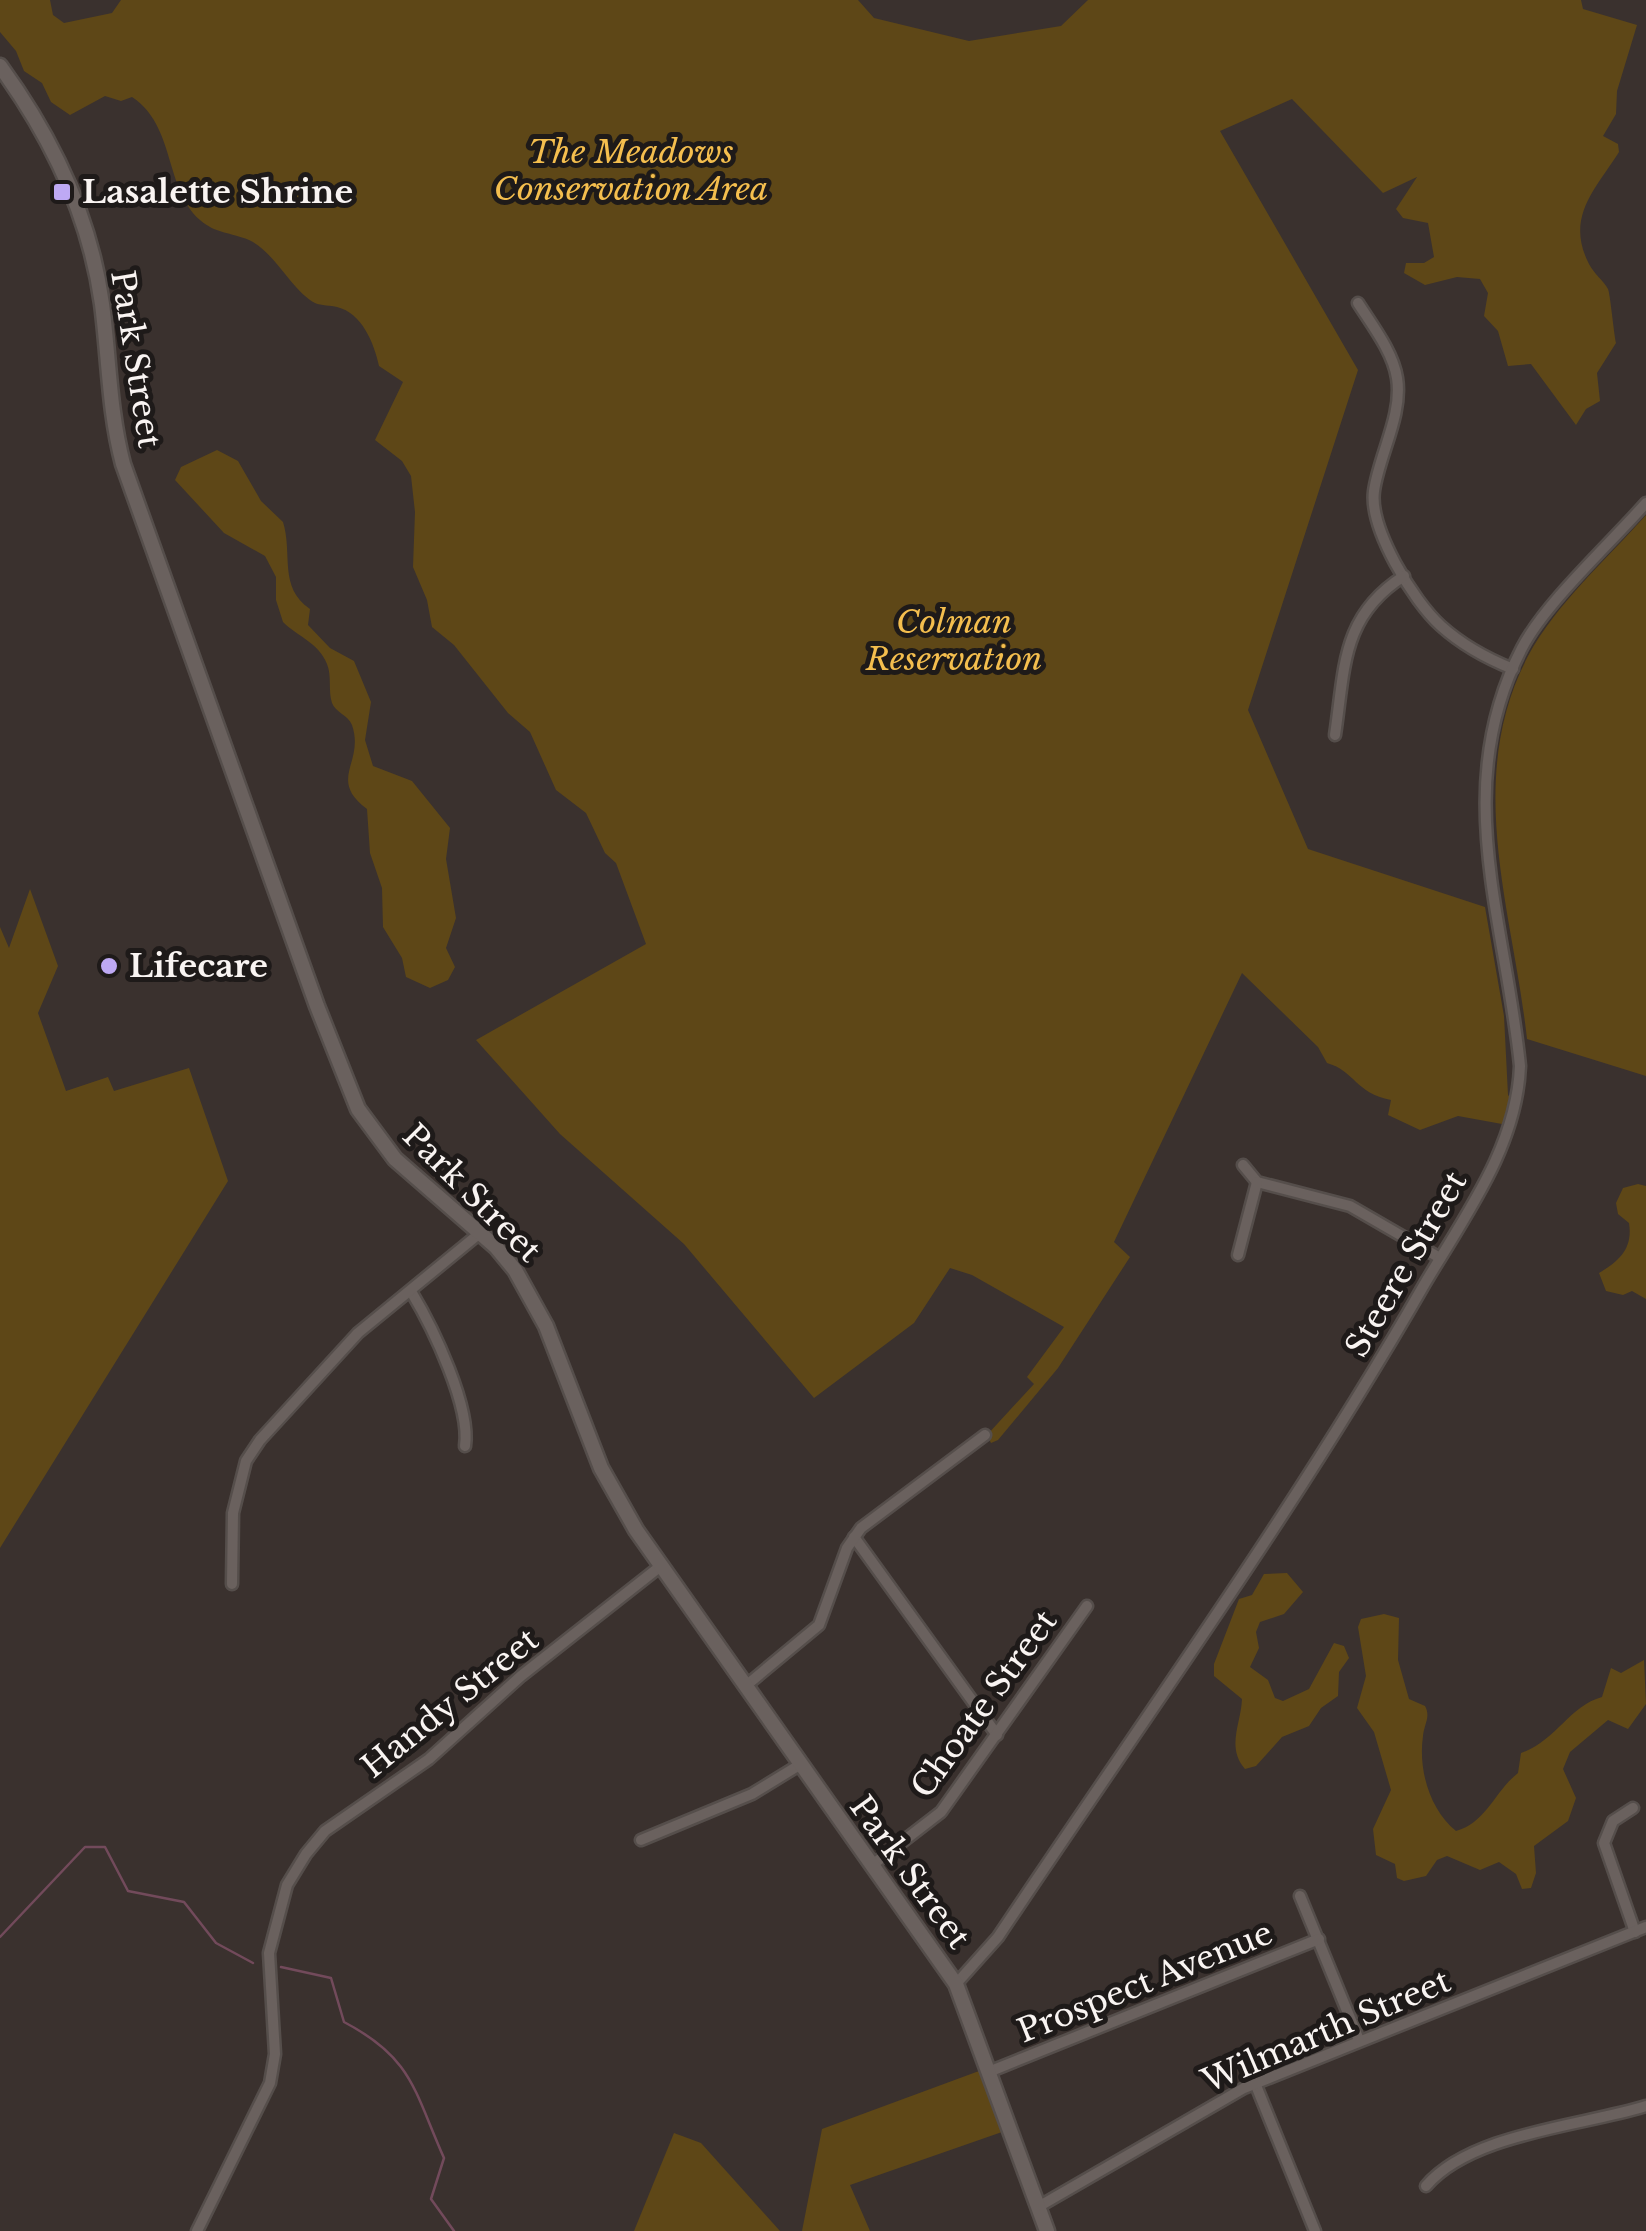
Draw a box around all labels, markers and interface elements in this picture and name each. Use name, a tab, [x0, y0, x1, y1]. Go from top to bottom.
park label: The Meadows Conservation Area	[494, 132, 768, 209]
place label: Lasalette Shrine	[82, 172, 353, 212]
marker: Lasalette Shrine	[51, 181, 73, 203]
street label: Park Street	[102, 267, 170, 451]
park label: Colman Reservation	[865, 602, 1042, 679]
place label: Lifecare	[129, 946, 268, 986]
marker: Lifecare	[98, 955, 120, 977]
street label: Park Street	[394, 1115, 550, 1271]
street label: Steere Street	[1337, 1164, 1475, 1364]
street label: Choate Street	[903, 1602, 1065, 1806]
street label: Handy Street	[354, 1620, 546, 1786]
street label: Park Street	[841, 1788, 979, 1956]
street label: Prospect Avenue	[1012, 1913, 1278, 2051]
street label: Wilmarth Street	[1195, 1961, 1456, 2102]

